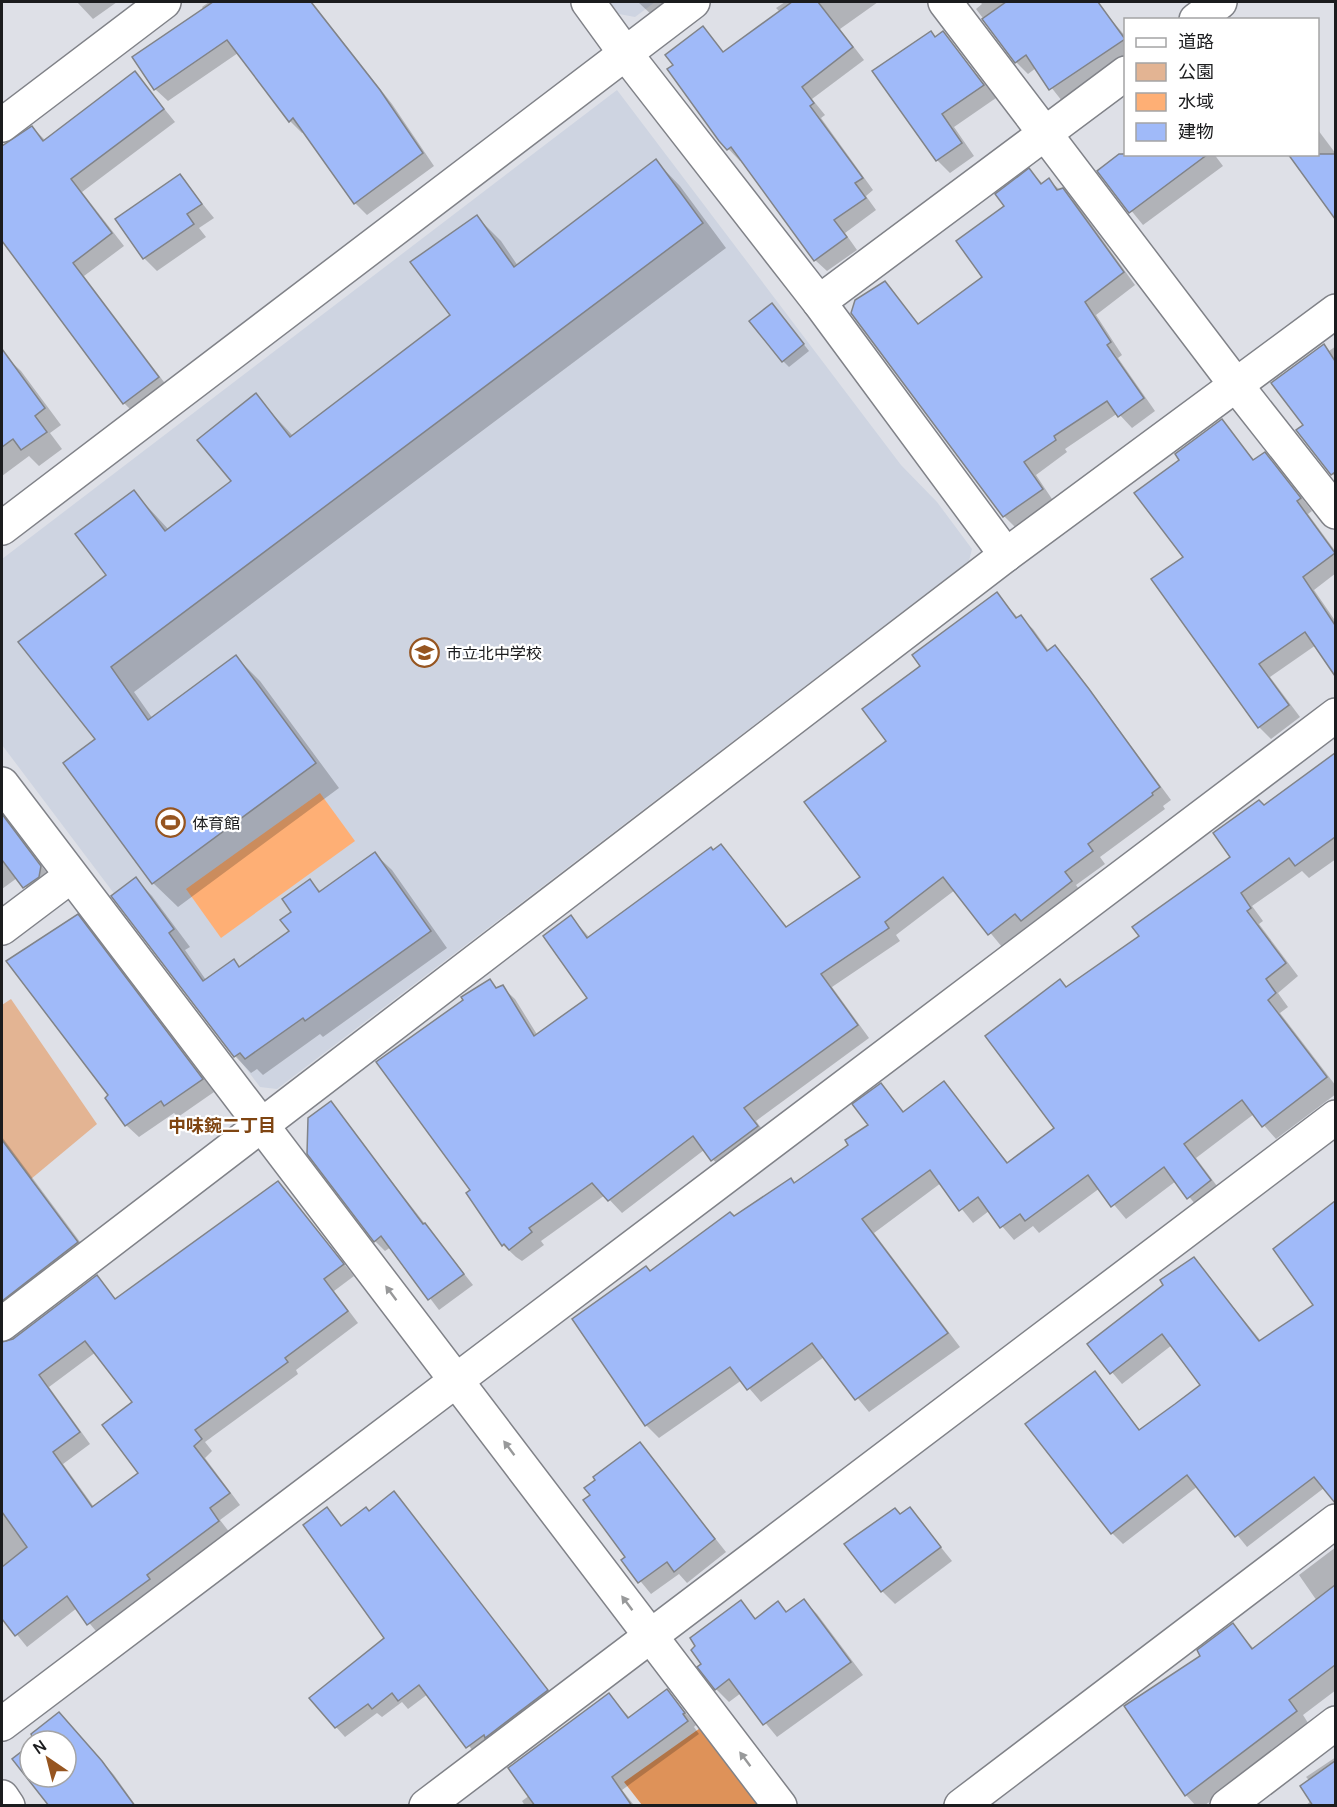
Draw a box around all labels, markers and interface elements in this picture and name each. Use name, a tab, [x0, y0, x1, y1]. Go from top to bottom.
legend	[1124, 18, 1319, 156]
text: 道路	[1178, 29, 1214, 53]
text: 公園	[1178, 59, 1214, 83]
text: 水域	[1178, 89, 1214, 113]
text: 建物	[1178, 119, 1214, 143]
school or university icon: 市立北中学校	[409, 637, 441, 669]
place label: 市立北中学校	[446, 642, 542, 664]
sports icon: 体育館	[155, 807, 187, 839]
place label: 体育館	[192, 812, 240, 834]
district label: 中味鋺二丁目	[168, 1113, 276, 1137]
one-way arrow	[385, 1286, 397, 1301]
one-way arrow	[503, 1441, 515, 1456]
one-way arrow	[622, 1596, 634, 1611]
north arrow	[18, 1729, 78, 1789]
text: N	[28, 1734, 50, 1759]
one-way arrow	[739, 1751, 751, 1766]

